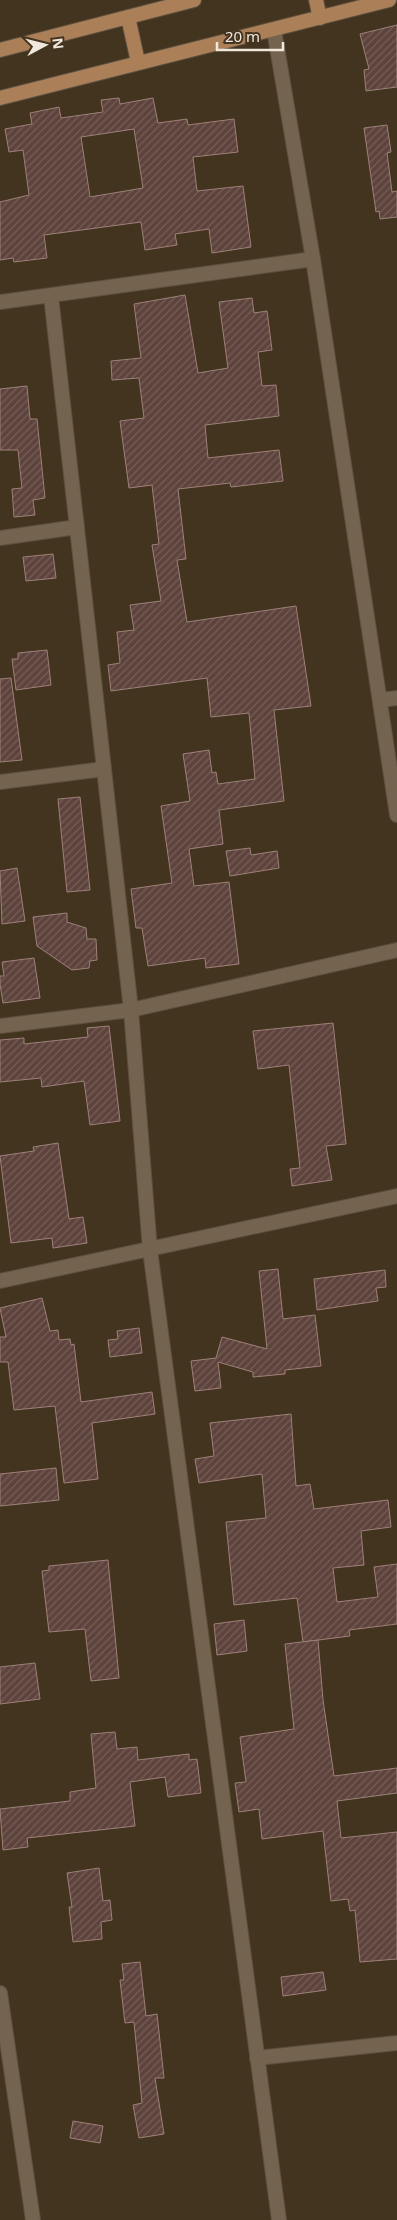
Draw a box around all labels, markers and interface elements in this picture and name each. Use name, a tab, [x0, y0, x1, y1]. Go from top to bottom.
north arrow	[20, 20, 70, 70]
scale bar	[217, 20, 283, 52]
text: 20 m	[225, 26, 260, 46]
text: N	[48, 37, 69, 50]

